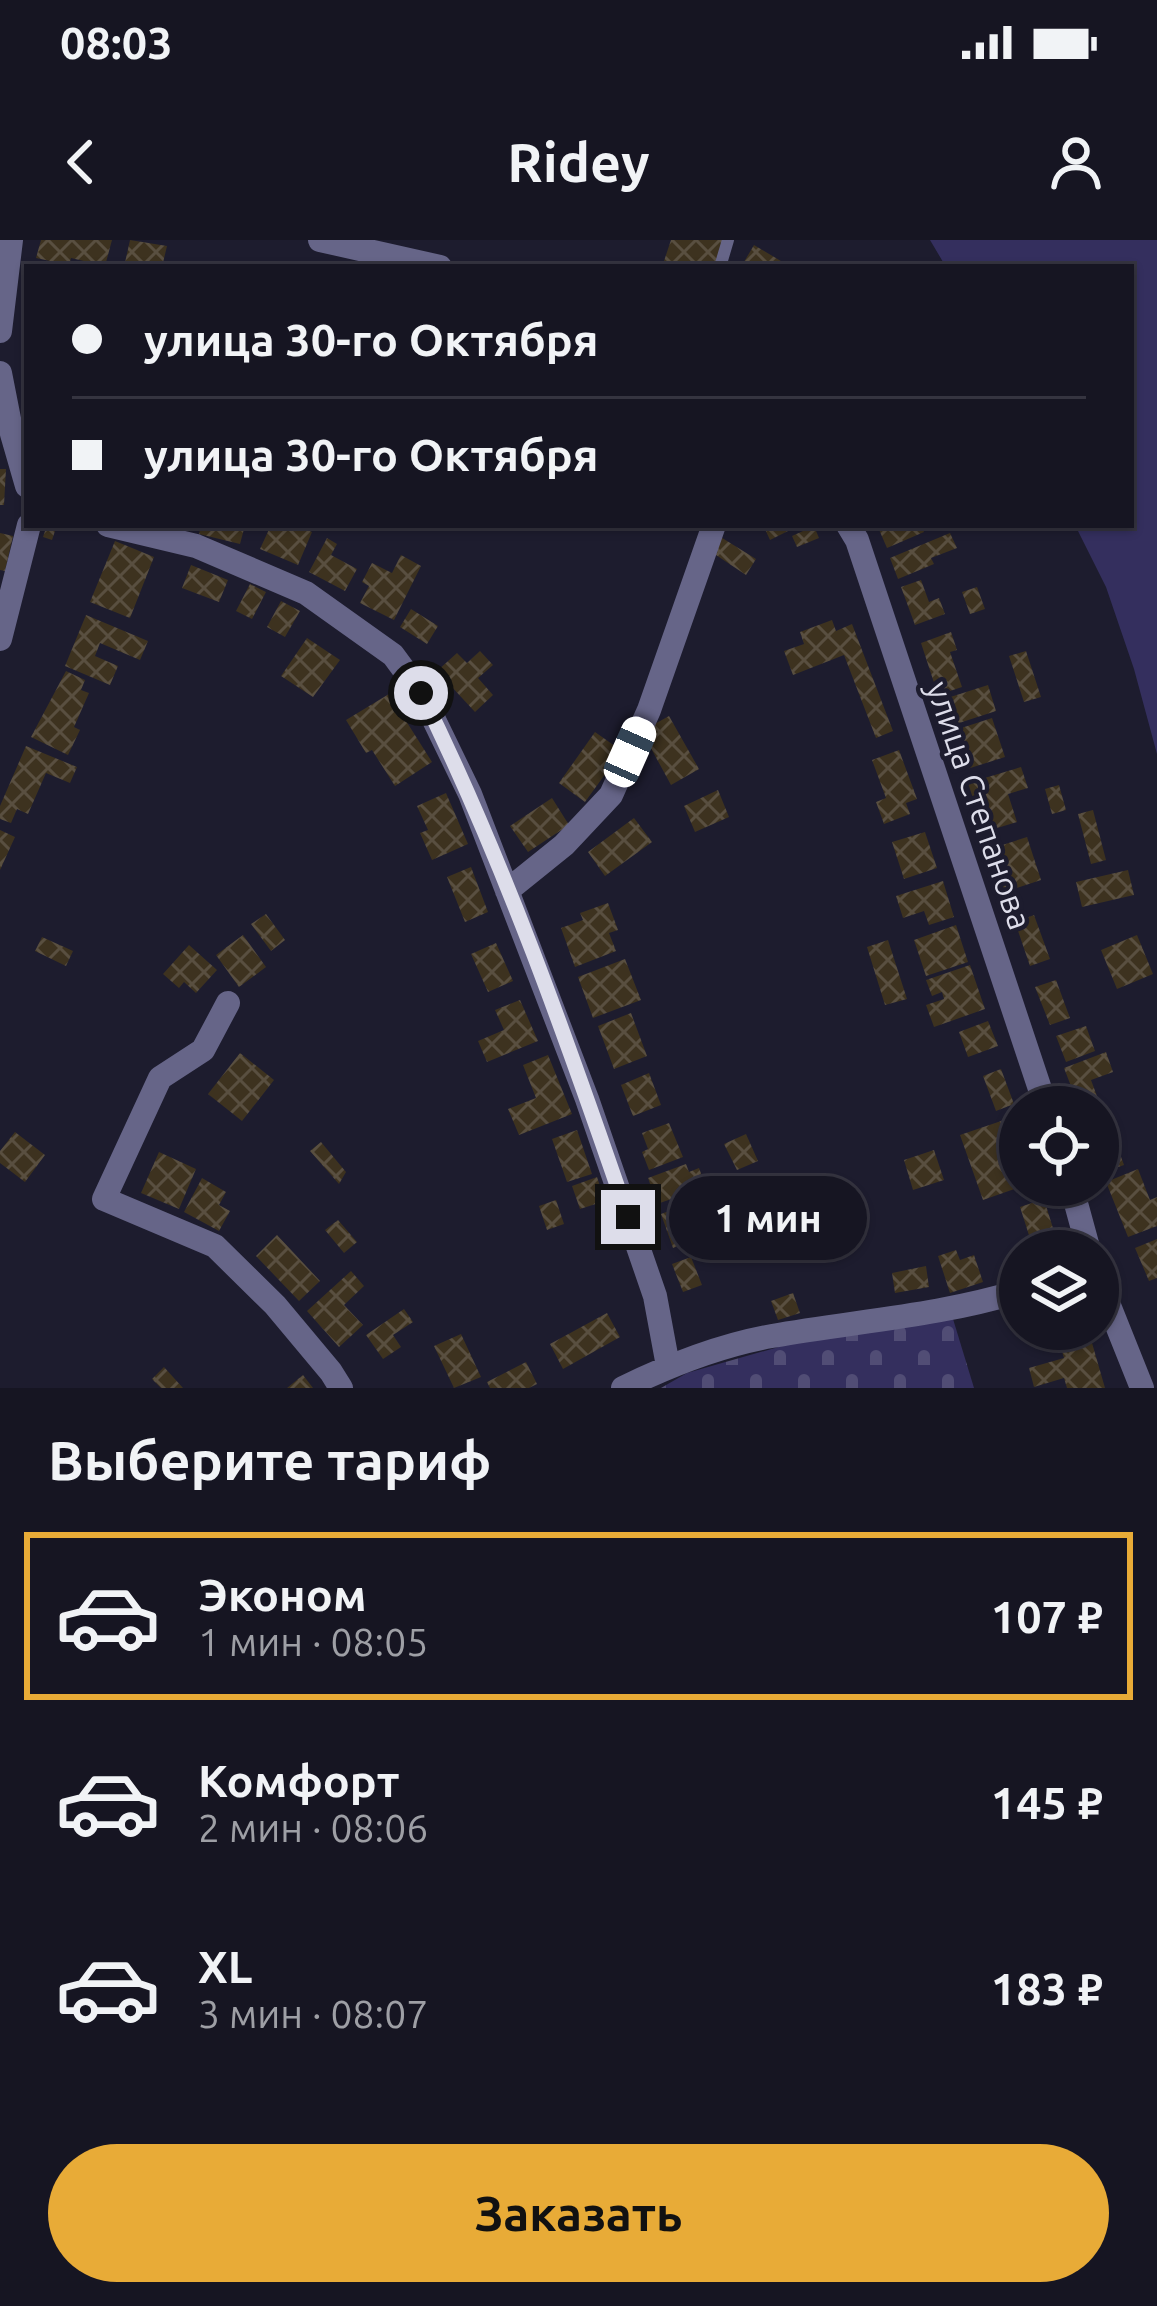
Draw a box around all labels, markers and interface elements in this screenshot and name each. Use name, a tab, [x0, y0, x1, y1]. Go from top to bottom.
text: 08:03	[60, 17, 173, 68]
icon: back	[48, 129, 114, 195]
icon: person	[1043, 129, 1109, 195]
text: Ridey	[507, 132, 650, 192]
text: улица 30-го Октября	[144, 314, 599, 365]
text: улица 30-го Октября	[144, 429, 599, 480]
route start	[394, 666, 448, 720]
street label: улица Степанова	[920, 676, 1040, 934]
car	[599, 712, 661, 792]
map controls	[999, 1086, 1119, 1350]
button: locate	[999, 1086, 1119, 1206]
callout: 1 мин	[670, 1175, 868, 1259]
route end	[601, 1190, 655, 1244]
text: 1 мин	[714, 1196, 822, 1239]
button: layers	[999, 1230, 1119, 1350]
text: Выберите тариф	[48, 1430, 492, 1490]
icon: car	[54, 1562, 162, 1670]
text: Эконом	[198, 1569, 367, 1620]
text: 107 ₽	[991, 1591, 1103, 1642]
text: 1 мин · 08:05	[198, 1620, 428, 1663]
icon: car	[54, 1748, 162, 1856]
text: Комфорт	[198, 1755, 400, 1806]
text: 145 ₽	[991, 1777, 1103, 1828]
text: 2 мин · 08:06	[198, 1806, 428, 1849]
icon: car	[54, 1934, 162, 2042]
text: XL	[198, 1941, 252, 1992]
text: 183 ₽	[991, 1963, 1103, 2014]
text: 3 мин · 08:07	[198, 1992, 428, 2035]
button: Заказать	[48, 2144, 1109, 2282]

